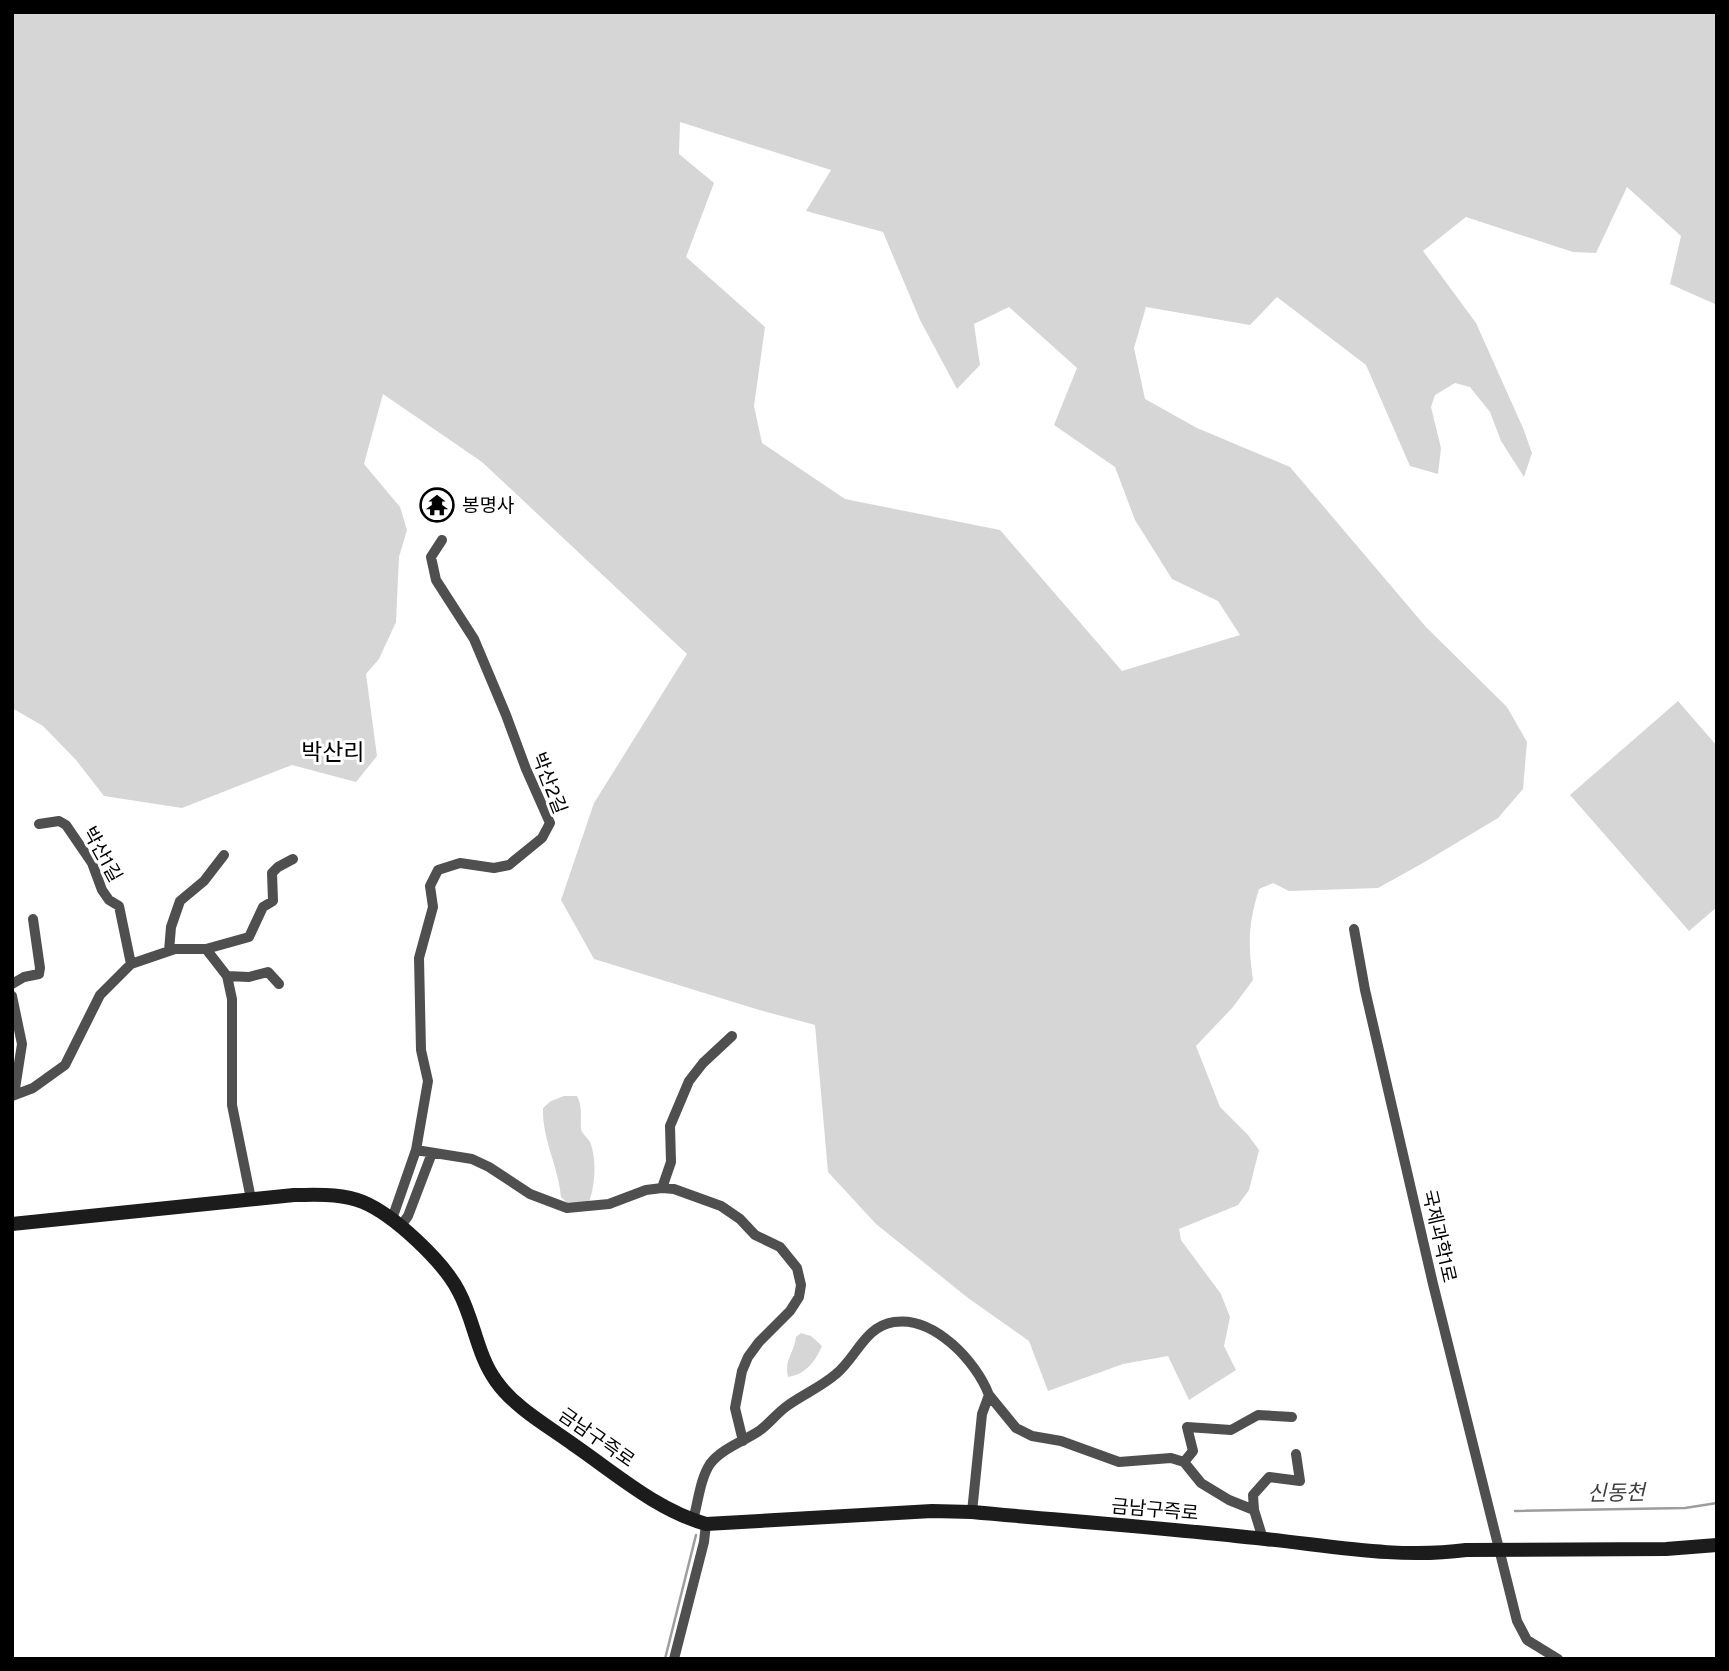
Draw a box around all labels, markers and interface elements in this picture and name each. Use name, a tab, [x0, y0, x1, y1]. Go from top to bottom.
temple icon: 봉명사	[418, 486, 456, 524]
place label: 봉명사	[462, 495, 514, 519]
district label: 박산리	[301, 740, 365, 769]
street label: 박산2길	[525, 750, 571, 818]
street label: 박산1길	[76, 823, 126, 887]
street label: 국제과학1로	[1416, 1188, 1460, 1285]
street label: 금남구즉로	[553, 1404, 639, 1474]
water label: 신동천	[1587, 1480, 1648, 1509]
street label: 금남구즉로	[1110, 1495, 1199, 1527]

